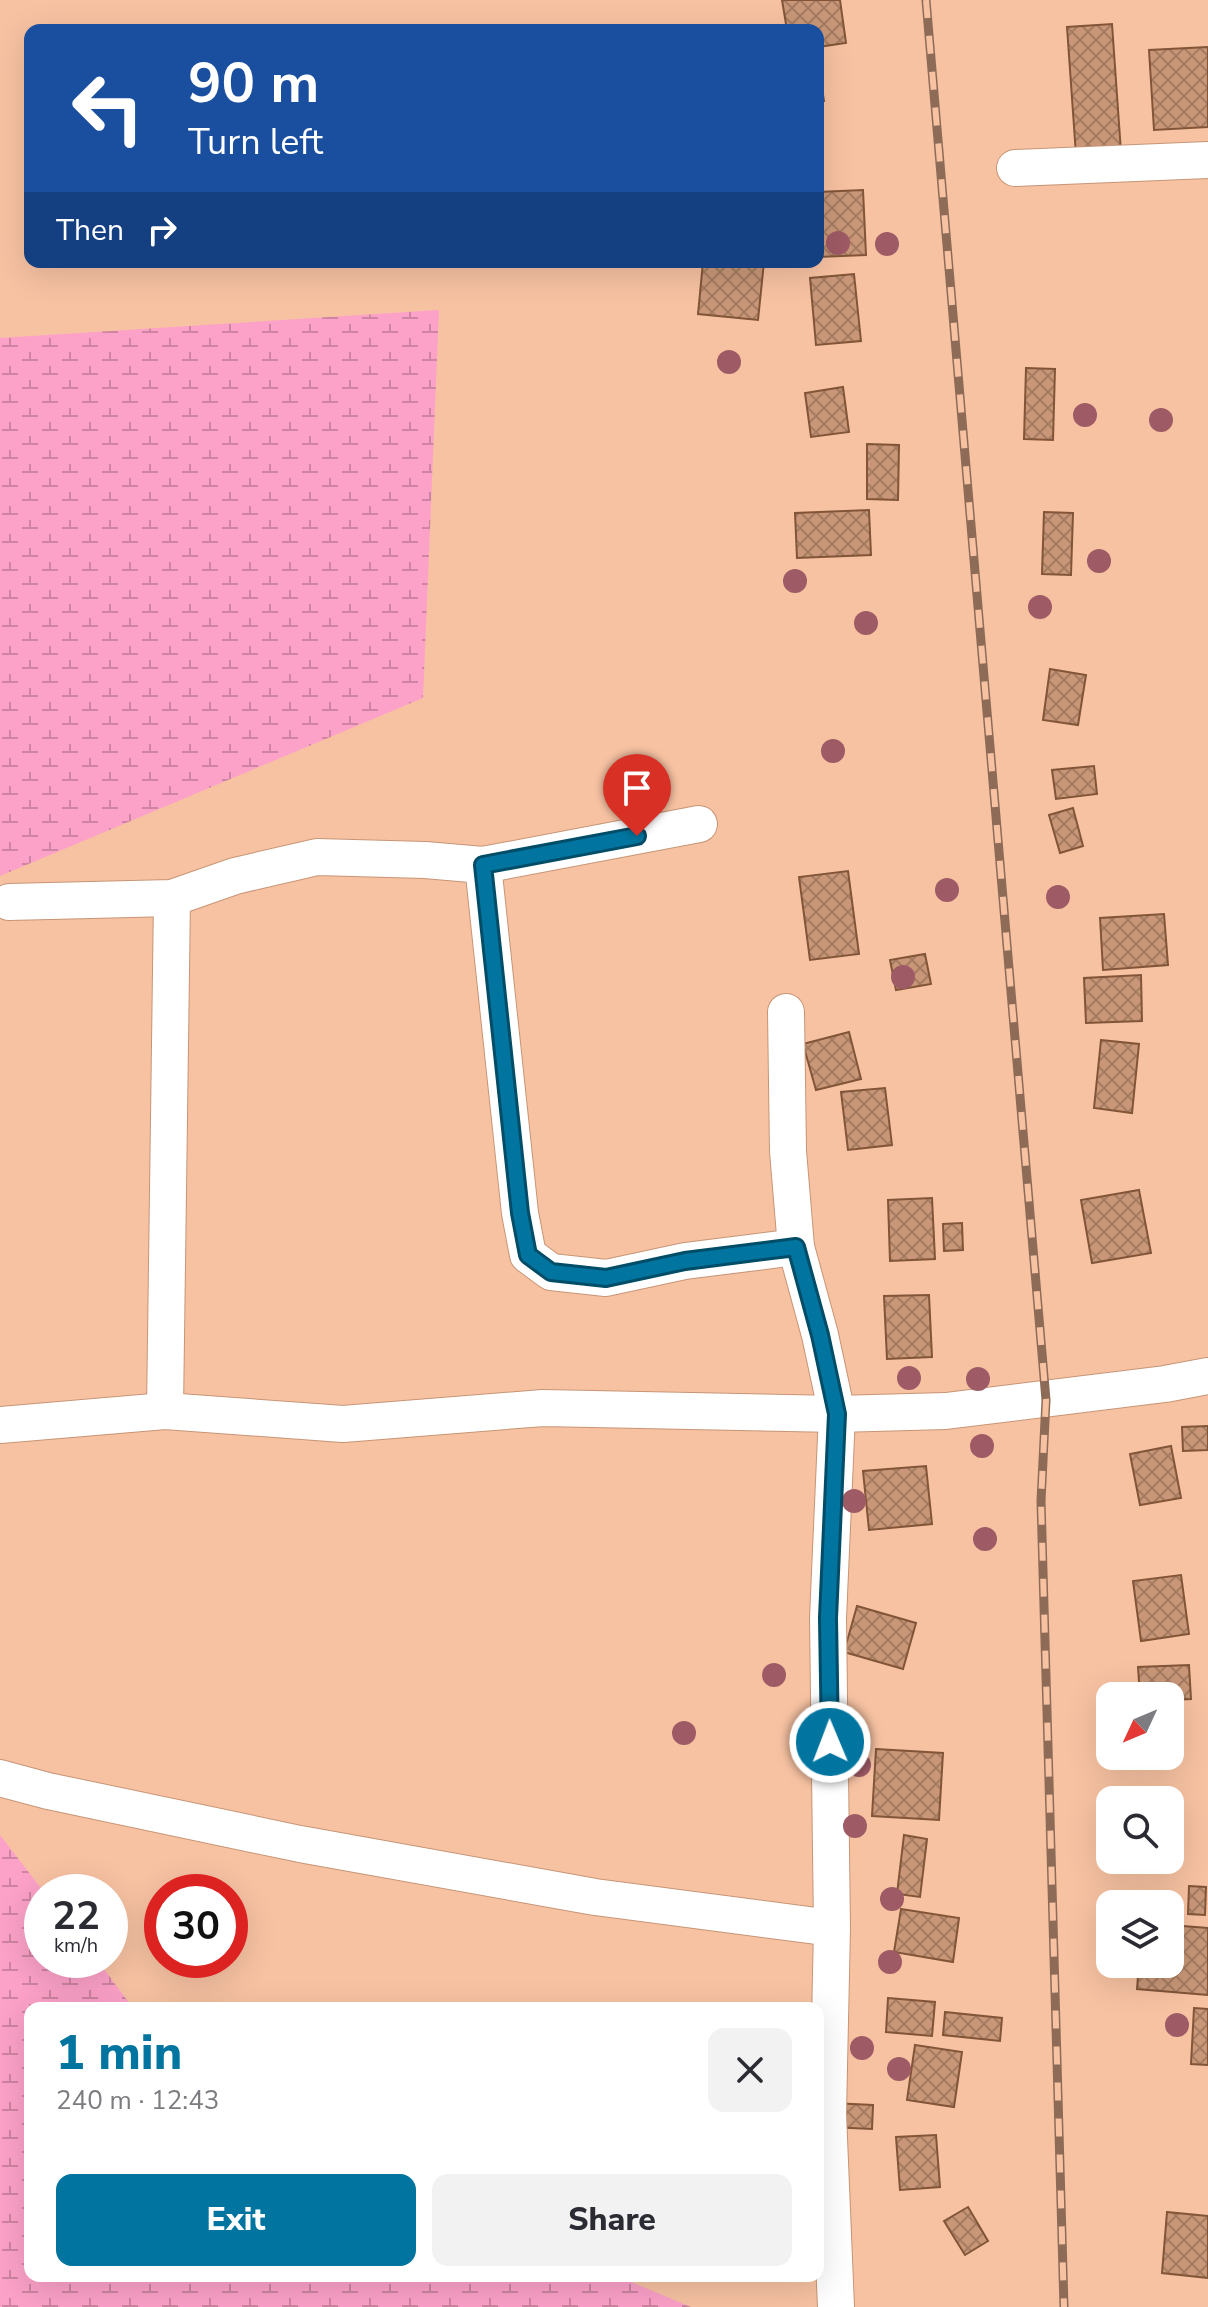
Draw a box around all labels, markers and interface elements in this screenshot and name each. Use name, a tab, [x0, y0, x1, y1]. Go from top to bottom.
text: 90 m	[188, 45, 319, 122]
icon: left	[56, 56, 160, 160]
text: Turn left	[188, 118, 323, 167]
icon: right	[140, 208, 184, 252]
text: Then	[56, 210, 124, 251]
pin	[603, 754, 671, 836]
icon: arrive	[615, 766, 659, 810]
north arrow	[1096, 1682, 1184, 1770]
map controls	[1096, 1682, 1184, 1978]
position arrow	[788, 1700, 872, 1784]
button: search	[1096, 1786, 1184, 1874]
speed limit sign: 30	[144, 1874, 248, 1978]
text: 22	[52, 1889, 100, 1943]
button: layers	[1096, 1890, 1184, 1978]
text: km/h	[54, 1932, 98, 1959]
text: 1 min	[56, 2020, 182, 2086]
button: close	[708, 2028, 792, 2112]
text: 240 m · 12:43	[56, 2083, 219, 2118]
button: Exit	[56, 2174, 416, 2266]
button: Share	[432, 2174, 792, 2266]

